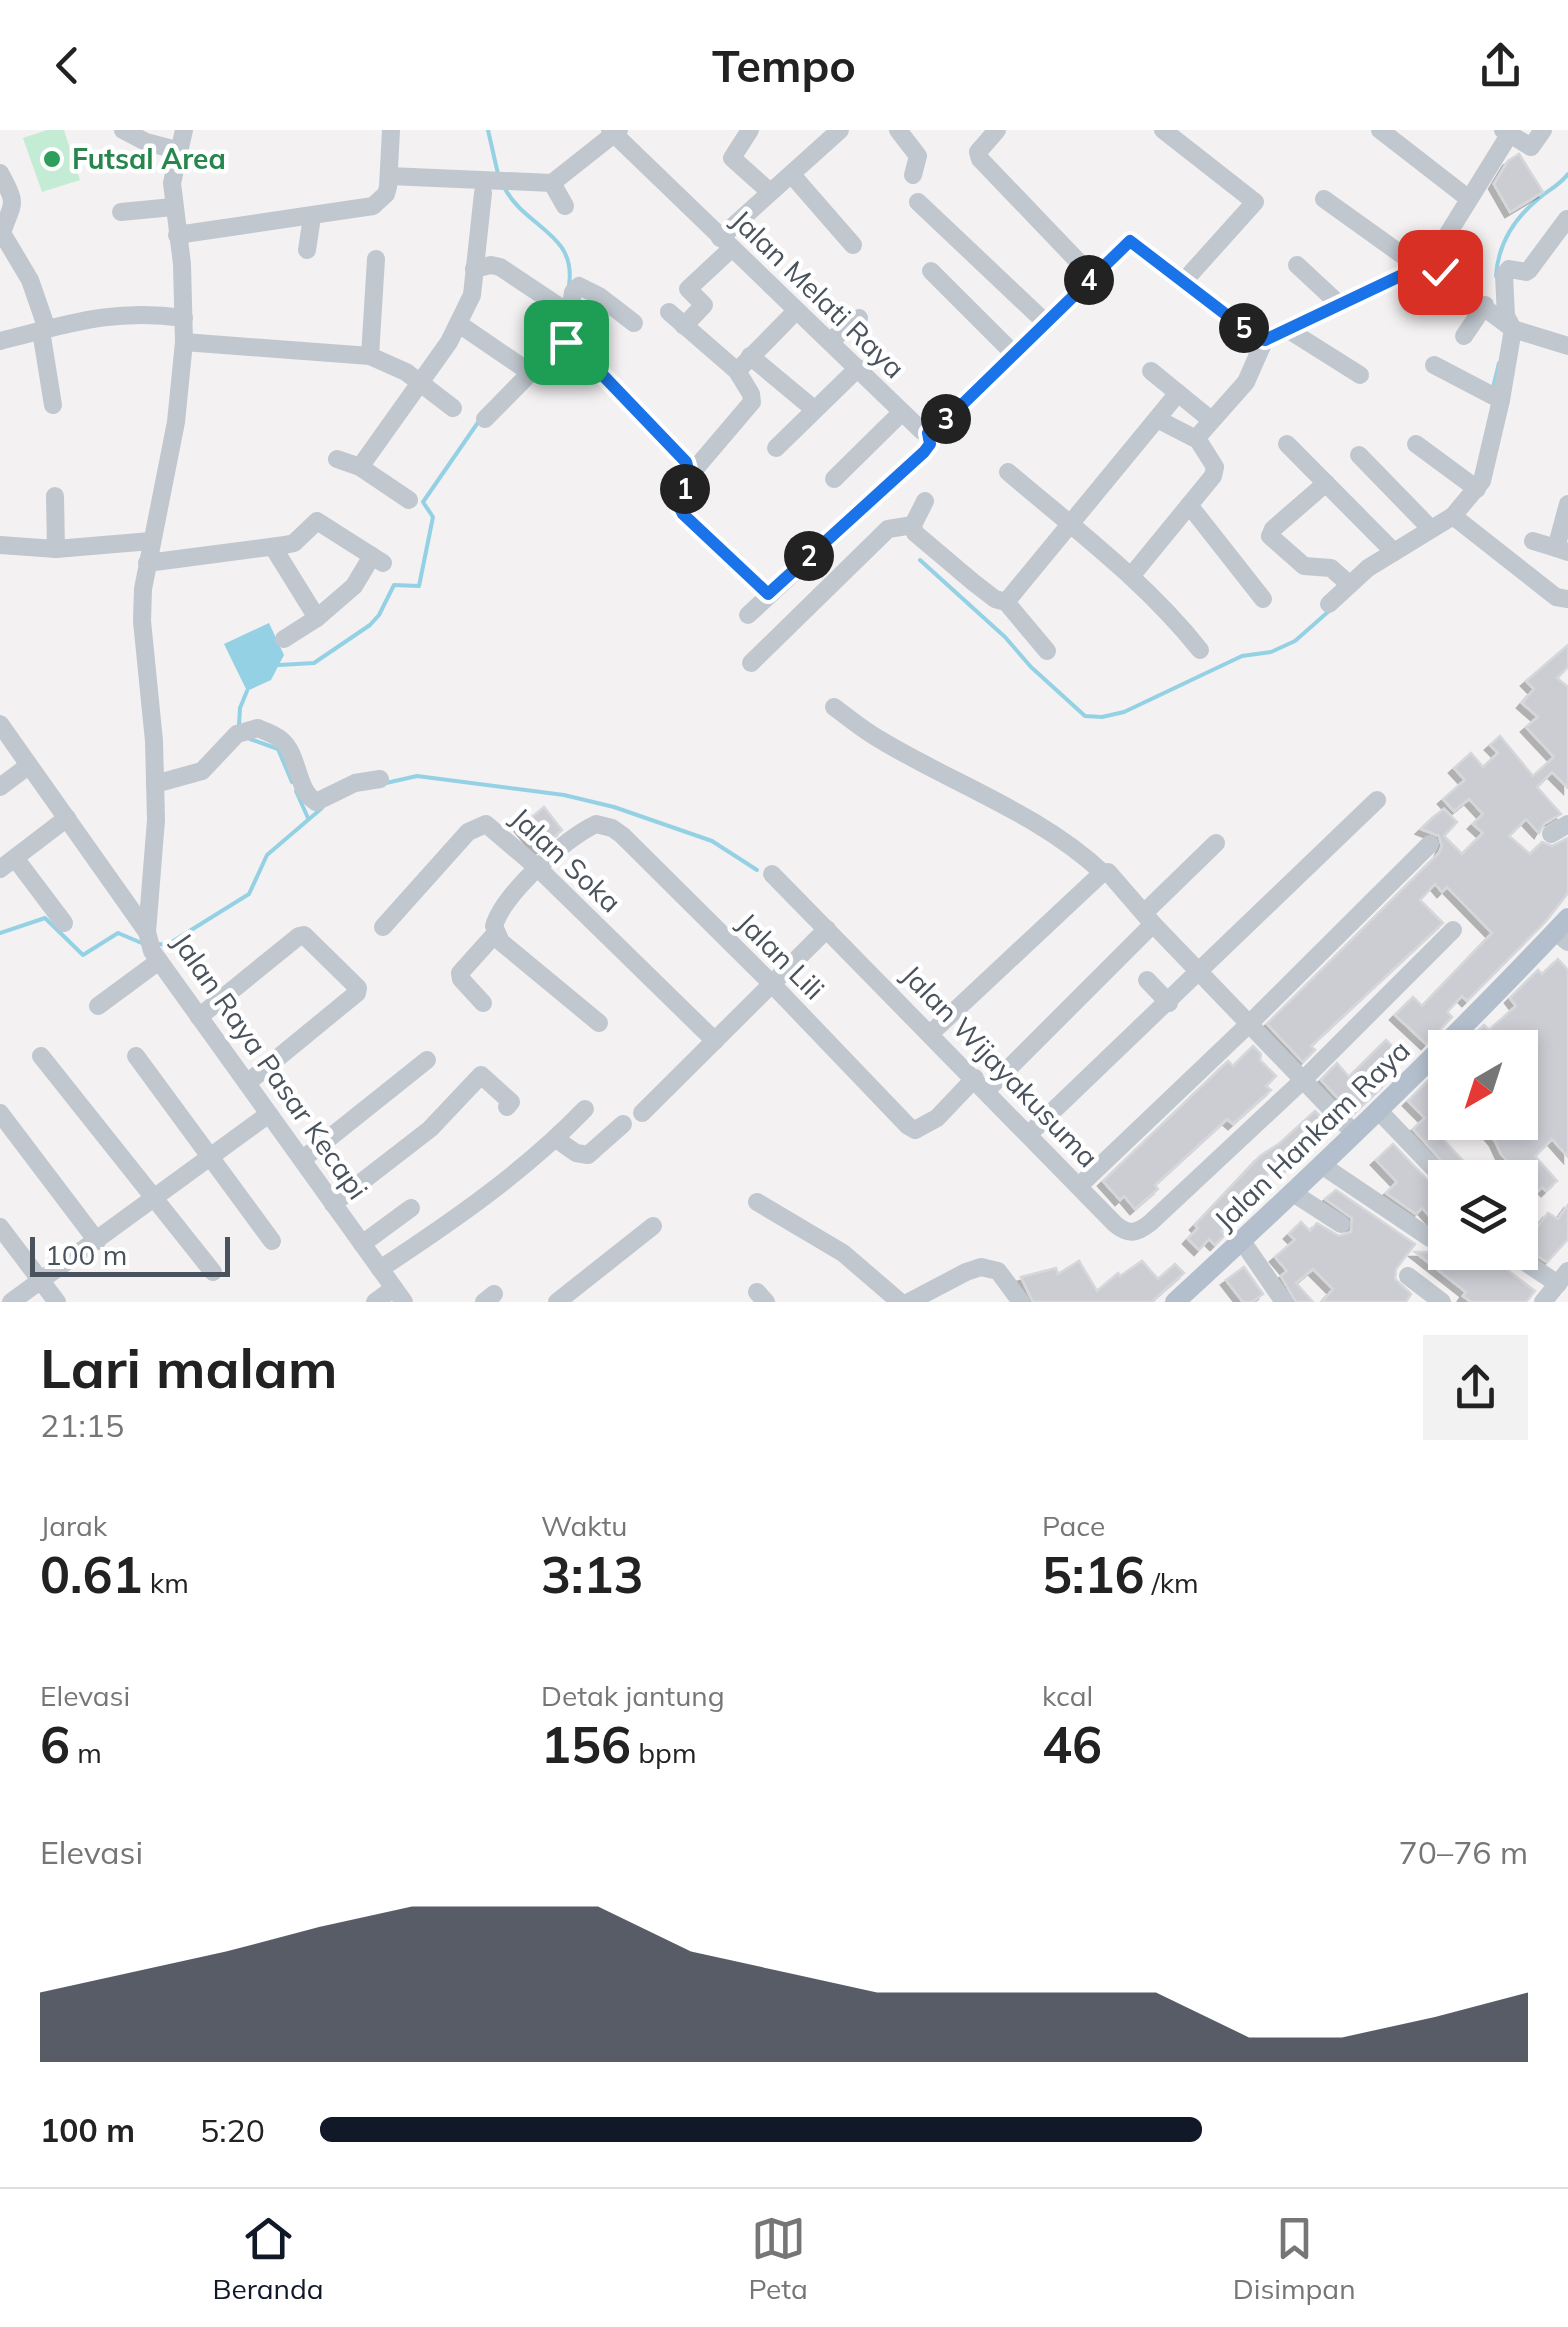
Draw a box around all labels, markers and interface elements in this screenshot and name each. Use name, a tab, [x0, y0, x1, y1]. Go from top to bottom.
text: Tempo	[712, 37, 856, 93]
icon: back	[40, 38, 95, 93]
icon: share	[1473, 38, 1528, 93]
place label: Futsal Area	[72, 141, 226, 176]
marker: Futsal Area	[41, 148, 63, 170]
street label: Jalan Melati Raya	[725, 202, 912, 385]
pin	[1398, 230, 1483, 315]
icon: check	[1413, 245, 1468, 300]
pin: 4	[1064, 255, 1114, 305]
text: 4	[1081, 262, 1097, 297]
pin	[524, 300, 609, 385]
pin: 5	[1219, 303, 1269, 353]
text: 5	[1236, 310, 1252, 345]
icon: arrive	[539, 315, 594, 370]
pin: 3	[921, 394, 971, 444]
text: 3	[938, 401, 954, 436]
pin: 1	[660, 464, 710, 514]
text: 1	[677, 471, 693, 506]
pin: 2	[784, 531, 834, 581]
text: 2	[801, 538, 817, 573]
street label: Jalan Soka	[504, 800, 629, 919]
street label: Jalan Lili	[731, 905, 832, 1006]
street label: Jalan Raya Pasar Kecapi	[165, 926, 376, 1206]
street label: Jalan Wijayakusuma	[895, 957, 1106, 1174]
north arrow	[1428, 1030, 1538, 1140]
map controls	[1428, 1030, 1538, 1270]
street label: Jalan Hankam Raya	[1207, 1032, 1417, 1237]
button: layers	[1428, 1160, 1538, 1270]
scale bar	[30, 1232, 230, 1276]
text: 100 m	[45, 1237, 127, 1272]
text: Lari malam	[40, 1333, 337, 1402]
button: share	[1423, 1335, 1528, 1440]
text: 21:15	[40, 1405, 124, 1445]
text: Jarak	[40, 1508, 107, 1543]
text: Waktu	[541, 1508, 627, 1543]
text: Pace	[1042, 1508, 1105, 1543]
text: 0.61	[40, 1543, 142, 1606]
text: 3:13	[541, 1543, 643, 1606]
text: 5:16	[1042, 1543, 1144, 1606]
text: km	[142, 1565, 189, 1600]
text: /km	[1144, 1565, 1199, 1600]
text: Elevasi	[40, 1678, 130, 1713]
text: Detak jantung	[541, 1678, 725, 1713]
text: kcal	[1042, 1678, 1093, 1713]
text: 6	[40, 1713, 70, 1776]
text: 156	[541, 1713, 631, 1776]
text: 46	[1042, 1713, 1102, 1776]
text: m	[70, 1735, 102, 1770]
text: bpm	[631, 1735, 697, 1770]
text: Elevasi	[40, 1832, 143, 1872]
text: 70–76 m	[1399, 1832, 1528, 1872]
text: 100 m	[40, 2110, 135, 2150]
text: 5:20	[200, 2110, 265, 2150]
tab: Beranda	[212, 2211, 324, 2306]
tab: Peta	[748, 2211, 808, 2306]
tab: Disimpan	[1233, 2211, 1356, 2306]

